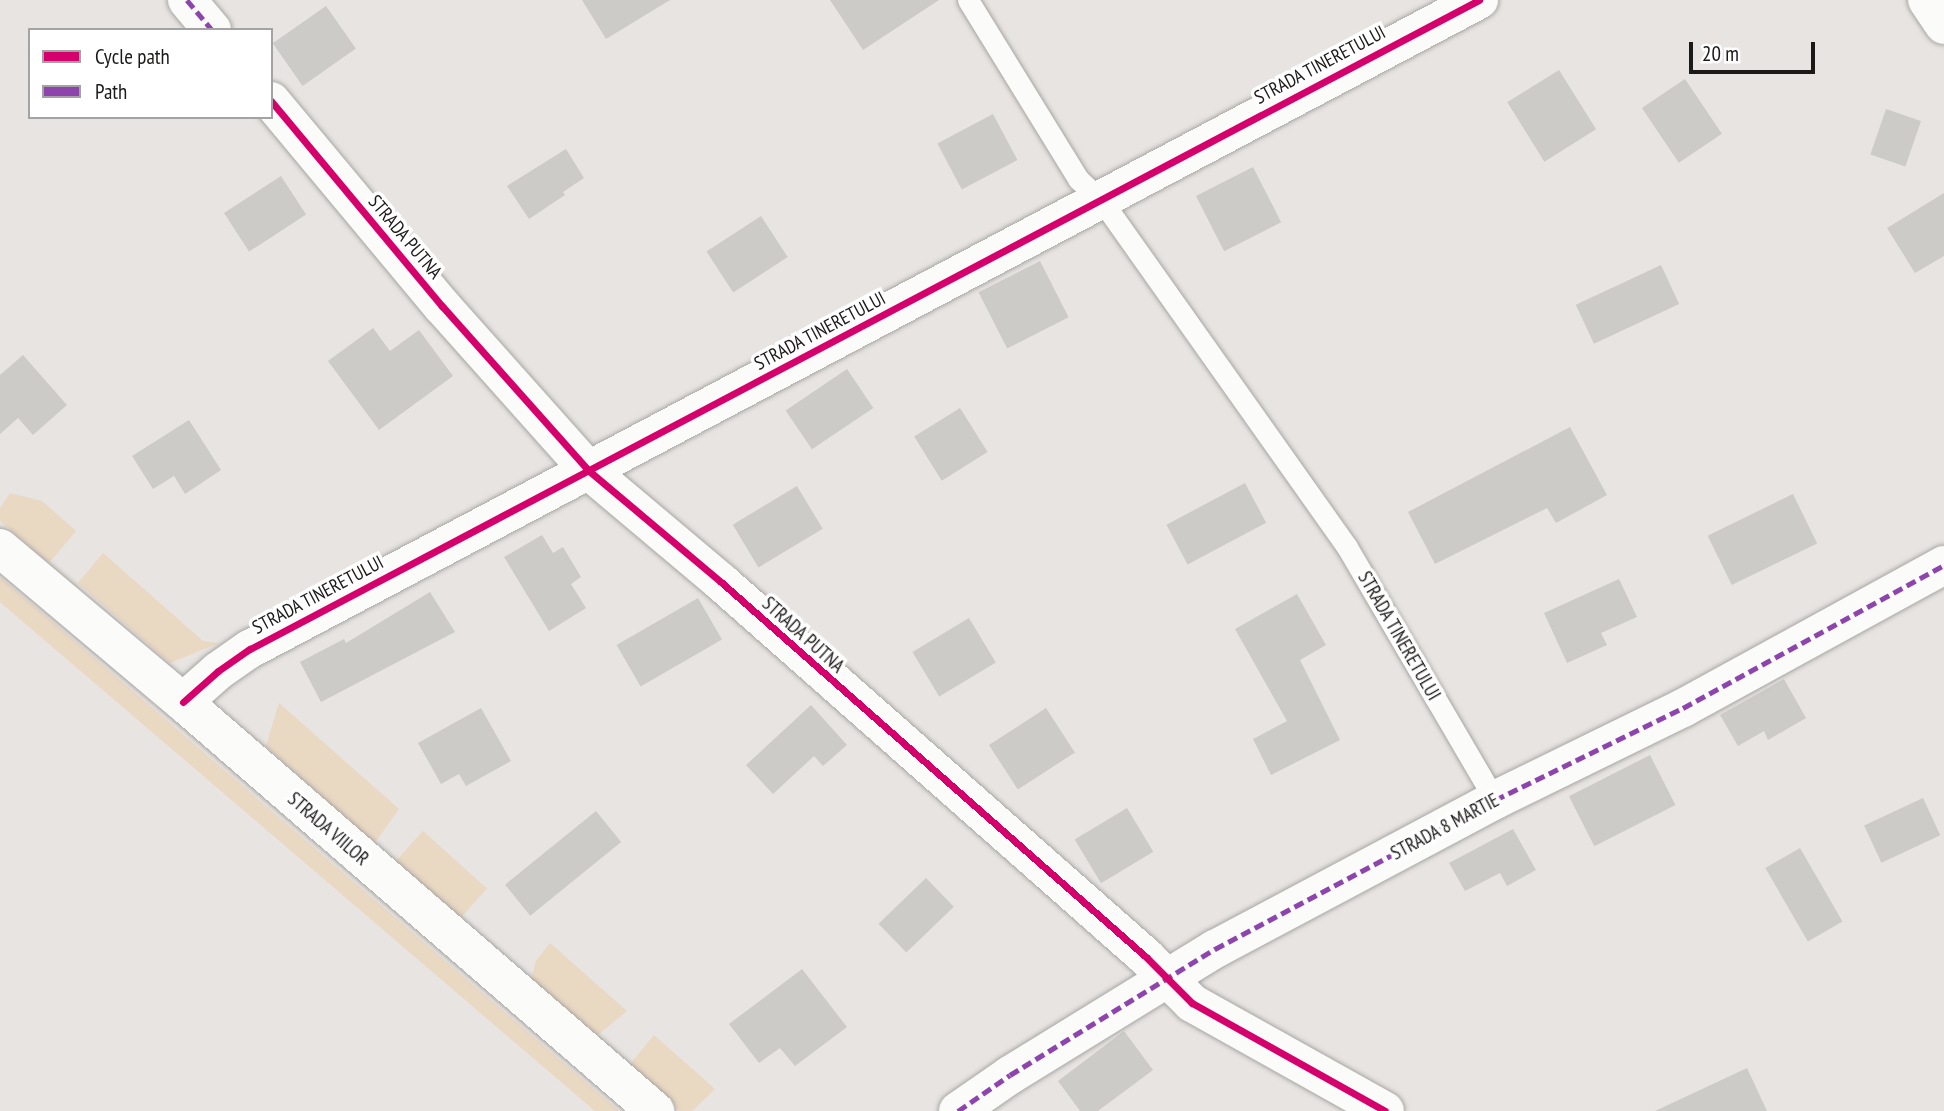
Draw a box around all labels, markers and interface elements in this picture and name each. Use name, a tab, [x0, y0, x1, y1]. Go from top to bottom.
street label: STRADA TINERETULUI	[1250, 21, 1390, 109]
legend	[28, 28, 273, 119]
scale bar	[1692, 28, 1818, 72]
text: 20 m	[1702, 40, 1739, 67]
text: Cycle path	[95, 43, 170, 70]
text: Path	[95, 78, 127, 105]
street label: STRADA PUTNA	[363, 190, 447, 284]
street label: STRADA TINERETULUI	[750, 287, 890, 375]
street label: STRADA TINERETULUI	[248, 551, 388, 639]
street label: STRADA TINERETULUI	[1353, 567, 1445, 705]
street label: STRADA PUTNA	[757, 592, 849, 678]
street label: STRADA VIILOR	[282, 787, 374, 871]
street label: STRADA 8 MARTIE	[1387, 789, 1503, 865]

